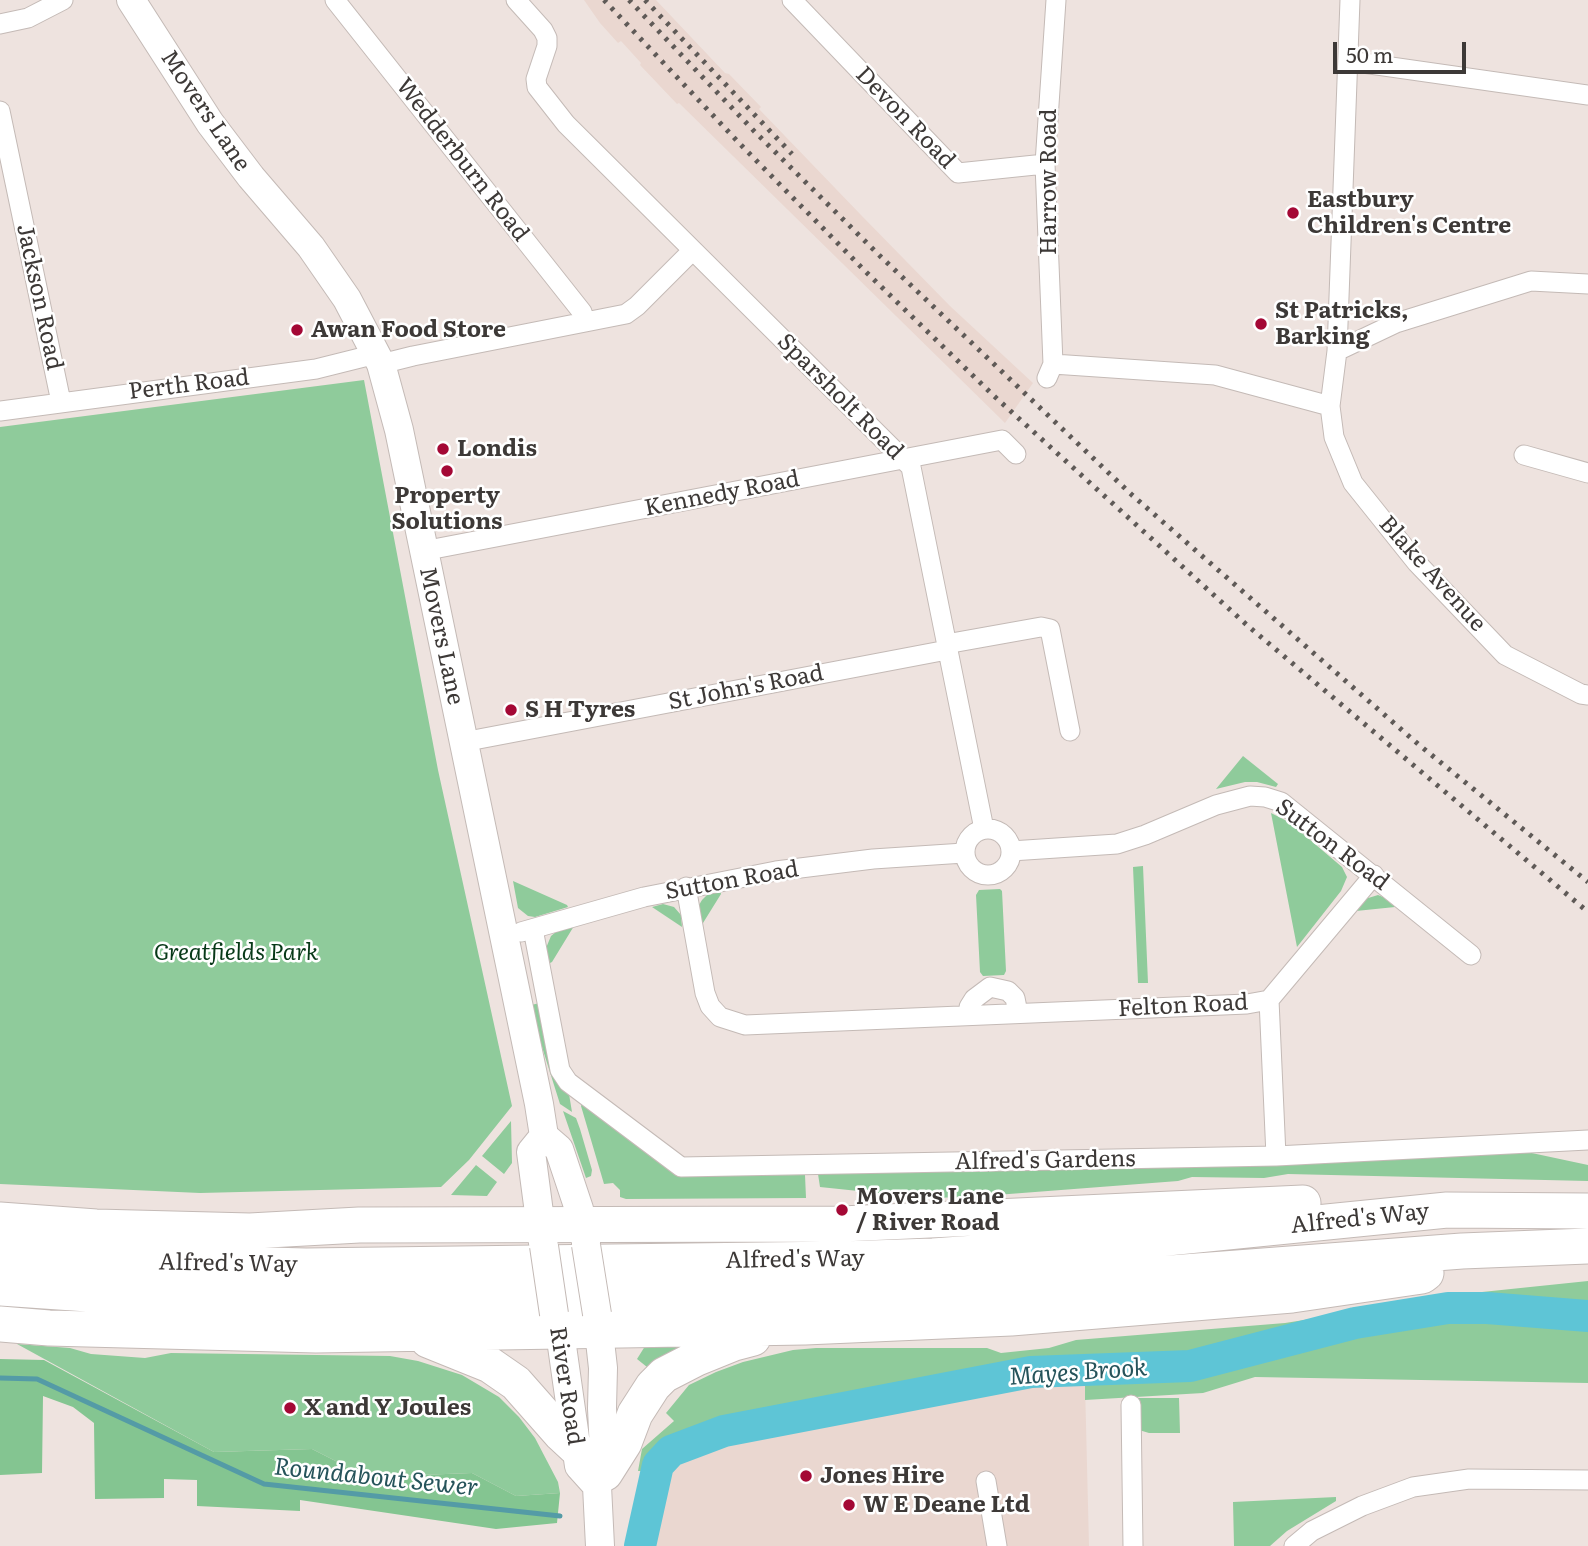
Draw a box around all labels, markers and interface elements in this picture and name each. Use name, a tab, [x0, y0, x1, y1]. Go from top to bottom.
scale bar	[1336, 28, 1469, 72]
text: 50 m	[1346, 38, 1393, 69]
street label: Movers Lane	[154, 45, 256, 177]
street label: Devon Road	[850, 61, 960, 175]
street label: Wedderburn Road	[390, 73, 534, 247]
street label: Harrow Road	[1035, 109, 1063, 255]
place label: Eastbury Children's Centre	[1307, 186, 1511, 240]
marker: Eastbury Children's Centre	[1285, 205, 1301, 221]
street label: Jackson Road	[10, 221, 68, 373]
place label: St Patricks, Barking	[1275, 297, 1409, 351]
place label: Awan Food Store	[311, 316, 506, 344]
marker: St Patricks, Barking	[1253, 316, 1269, 332]
marker: Awan Food Store	[289, 322, 305, 338]
street label: Sparsholt Road	[771, 328, 909, 466]
street label: Perth Road	[127, 364, 251, 406]
place label: Londis	[457, 435, 537, 463]
marker: Londis	[435, 441, 451, 457]
marker: Property Solutions	[439, 463, 455, 479]
street label: Kennedy Road	[642, 465, 802, 523]
place label: Property Solutions	[391, 482, 503, 536]
street label: Blake Avenue	[1373, 510, 1491, 638]
street label: Movers Lane	[413, 565, 469, 707]
street label: St John's Road	[666, 659, 826, 717]
place label: S H Tyres	[525, 696, 635, 724]
marker: S H Tyres	[503, 702, 519, 718]
street label: Sutton Road	[1270, 793, 1394, 897]
street label: Sutton Road	[663, 856, 801, 906]
park label: Greatfields Park	[154, 939, 318, 967]
street label: Felton Road	[1117, 989, 1249, 1023]
street label: Alfred's Gardens	[954, 1146, 1136, 1176]
place label: Movers Lane / River Road	[856, 1183, 1004, 1237]
street label: Alfred's Way	[1289, 1198, 1431, 1240]
marker: Movers Lane / River Road	[834, 1202, 850, 1218]
street label: Alfred's Way	[725, 1245, 865, 1275]
street label: Alfred's Way	[158, 1249, 298, 1279]
street label: River Road	[543, 1325, 589, 1447]
water label: Mayes Brook	[1008, 1354, 1148, 1392]
place label: X and Y Joules	[304, 1394, 471, 1422]
marker: X and Y Joules	[282, 1400, 298, 1416]
water label: Roundabout Sewer	[272, 1453, 480, 1503]
place label: Jones Hire	[820, 1462, 944, 1490]
marker: Jones Hire	[798, 1468, 814, 1484]
place label: W E Deane Ltd	[863, 1491, 1030, 1519]
marker: W E Deane Ltd	[841, 1497, 857, 1513]

